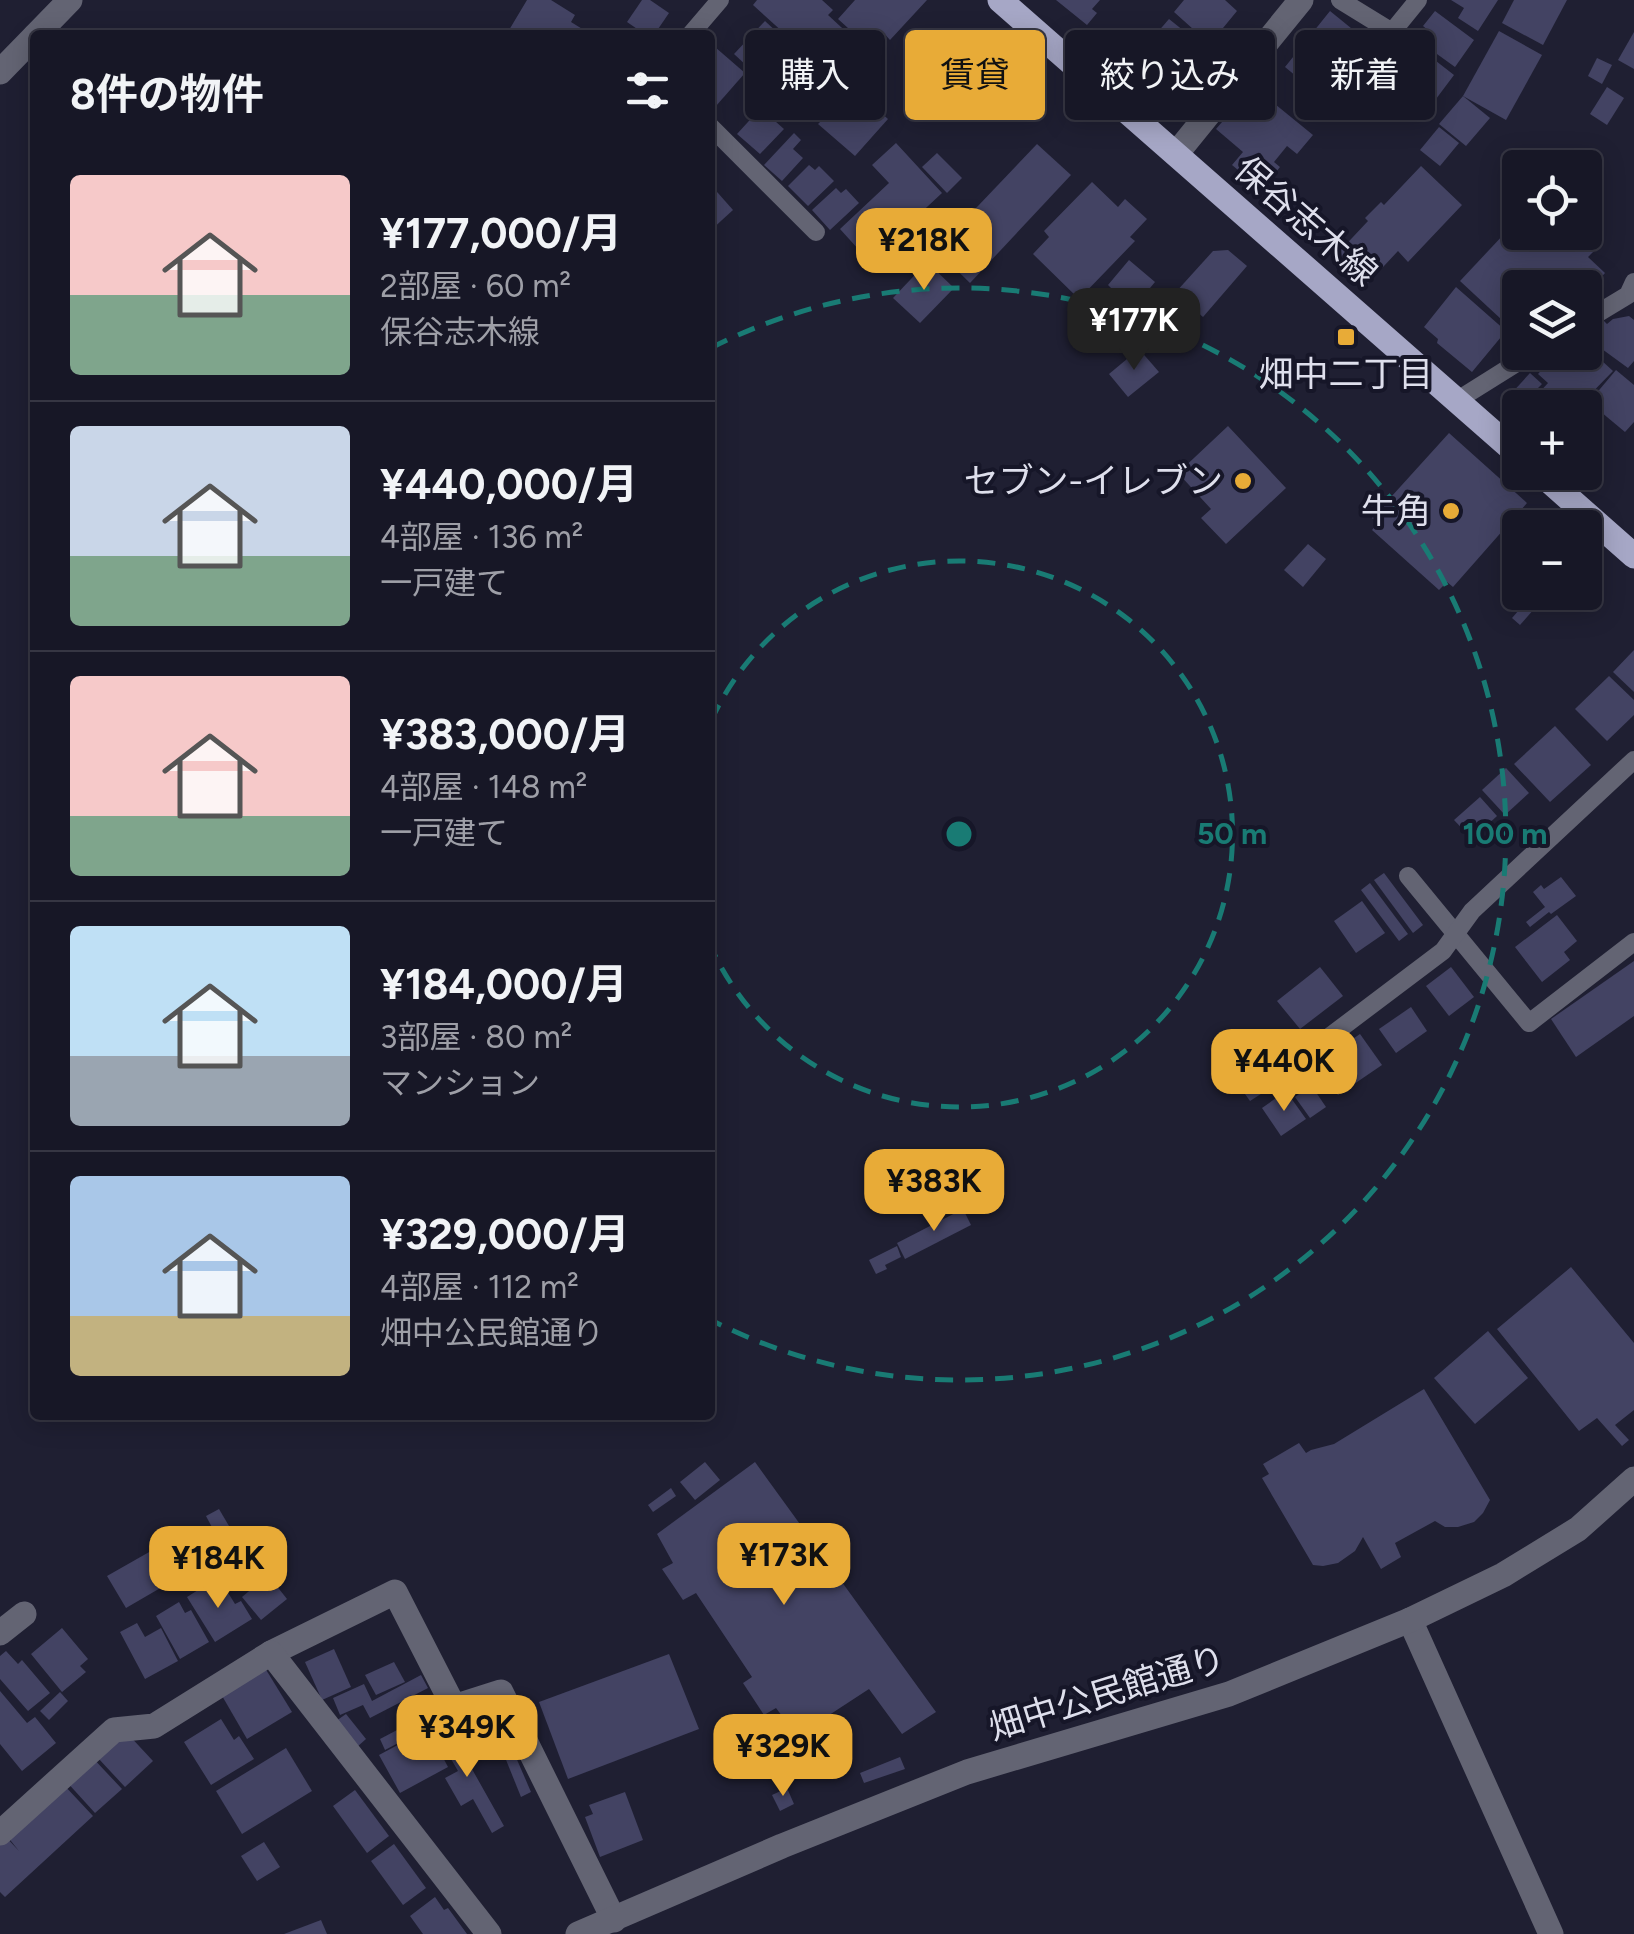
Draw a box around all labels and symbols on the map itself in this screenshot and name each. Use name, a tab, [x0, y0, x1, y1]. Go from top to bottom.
street label: 保谷志木線	[1226, 148, 1386, 294]
pin: ¥218K	[854, 208, 994, 293]
pin: ¥177K	[1064, 288, 1204, 373]
marker: 畑中二丁目	[1335, 326, 1357, 348]
place label: 畑中二丁目	[1258, 353, 1434, 395]
place label: セブン-イレブン	[963, 460, 1223, 502]
marker: セブン-イレブン	[1232, 470, 1254, 492]
place label: 牛角	[1361, 490, 1431, 532]
marker: 牛角	[1440, 500, 1462, 522]
text: 50 m	[1197, 815, 1267, 852]
text: 100 m	[1463, 815, 1547, 852]
centre of rings	[941, 816, 977, 852]
pin: ¥440K	[1214, 1029, 1354, 1114]
pin: ¥383K	[864, 1149, 1004, 1234]
pin: ¥173K	[714, 1523, 854, 1608]
pin: ¥184K	[148, 1526, 288, 1611]
street label: 畑中公民館通り	[984, 1637, 1230, 1749]
pin: ¥349K	[397, 1695, 537, 1780]
pin: ¥329K	[713, 1714, 853, 1799]

